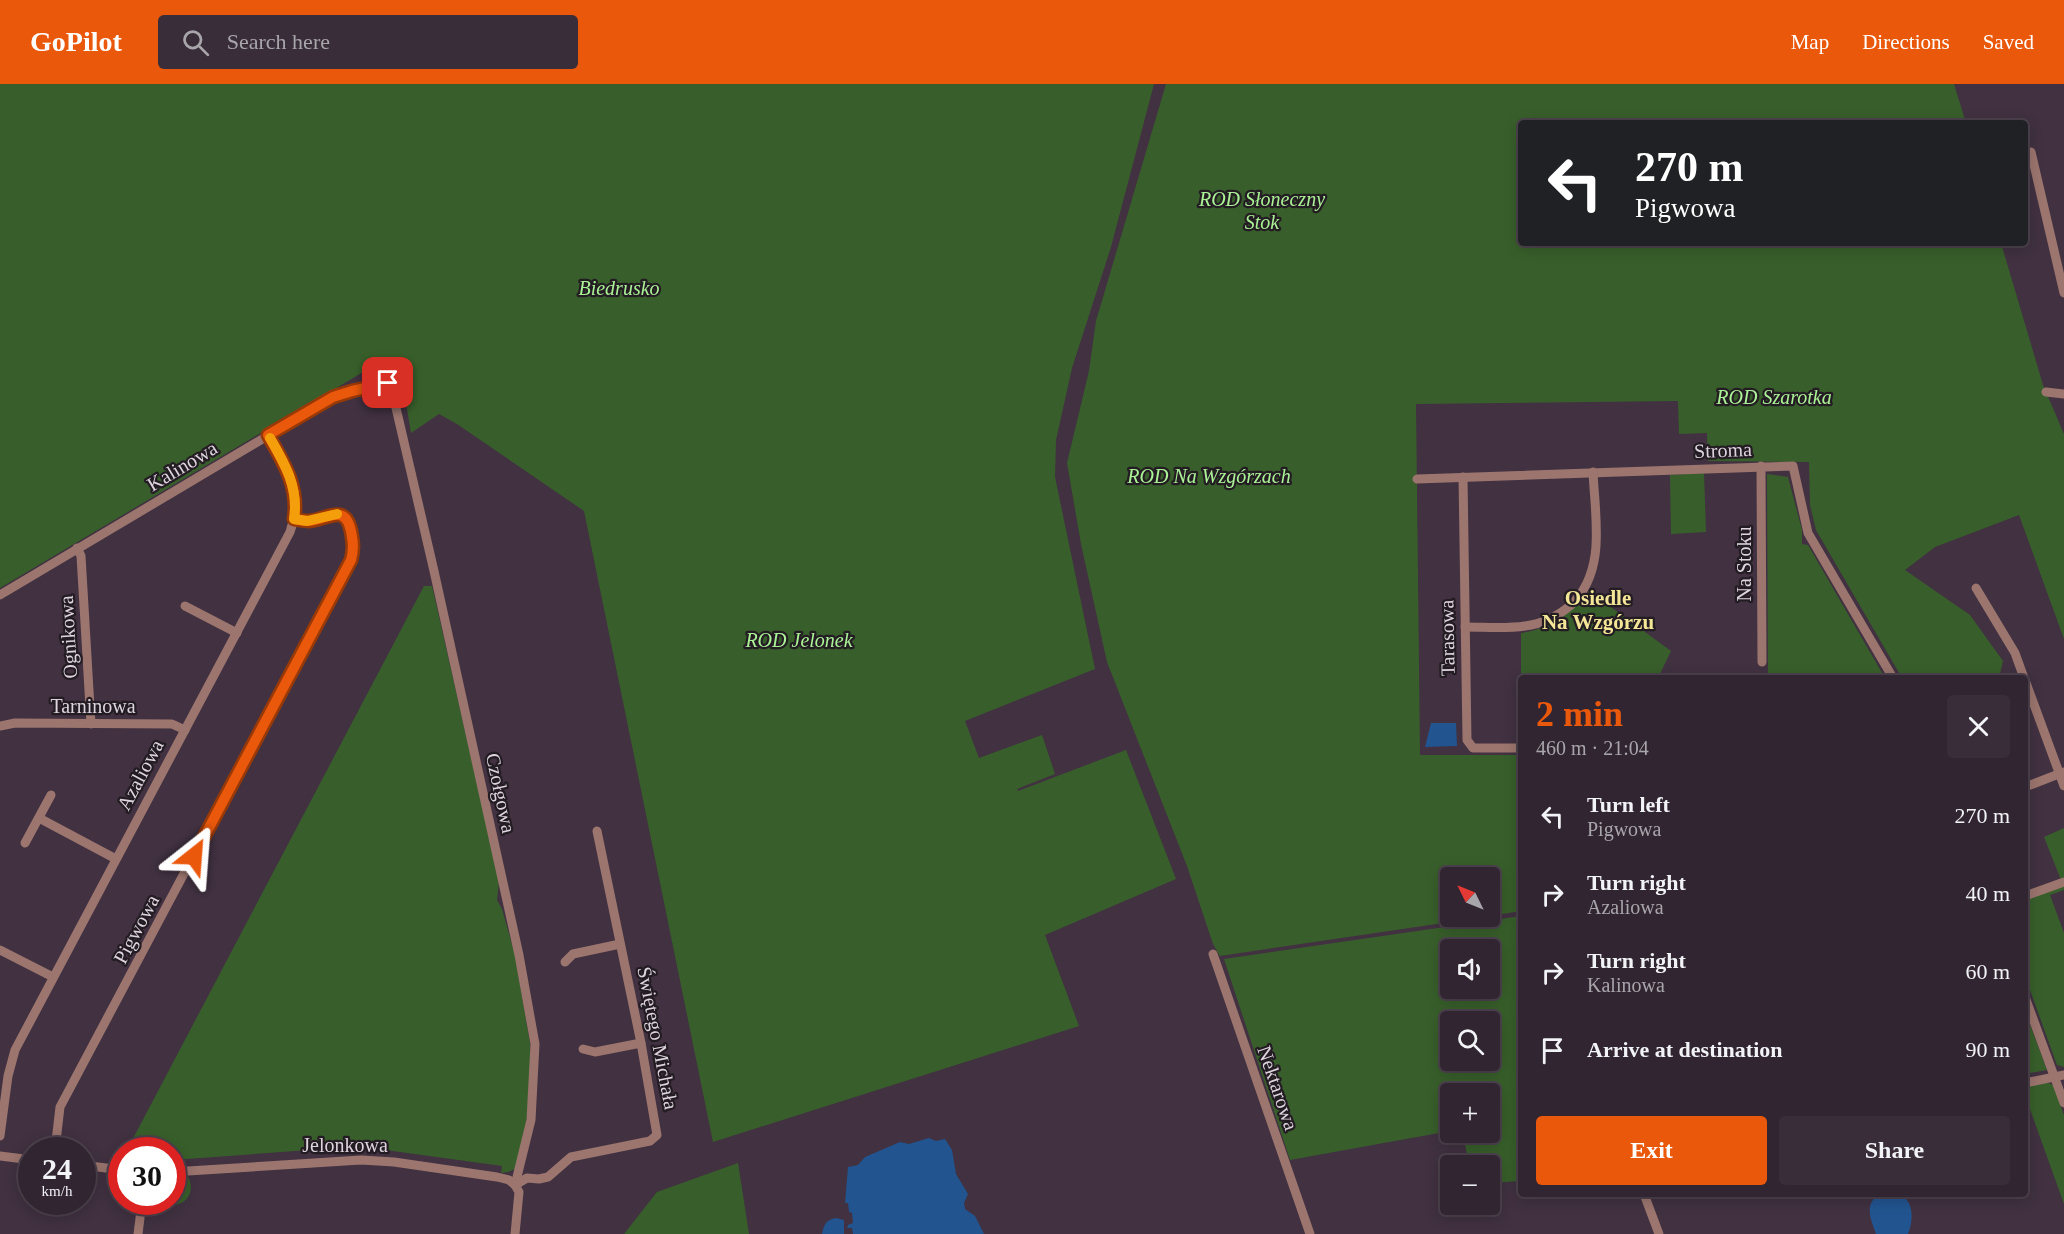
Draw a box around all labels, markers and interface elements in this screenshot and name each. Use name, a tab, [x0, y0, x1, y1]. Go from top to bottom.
search box	[158, 15, 578, 69]
text: GoPilot	[30, 26, 122, 57]
icon: search	[179, 26, 212, 59]
text: Search here	[227, 29, 330, 54]
text: Map	[1791, 30, 1829, 54]
text: Directions	[1862, 30, 1950, 54]
text: Saved	[1983, 30, 2034, 54]
icon: left	[1536, 144, 1614, 222]
text: 270 m	[1635, 144, 1744, 190]
park label: ROD Słoneczny Stok	[1198, 188, 1325, 233]
text: Pigwowa	[1635, 193, 1736, 223]
park label: Biedrusko	[578, 277, 660, 299]
pin	[362, 357, 413, 408]
icon: arrive	[371, 366, 404, 399]
park label: ROD Szarotka	[1715, 386, 1832, 408]
street label: Kalinowa	[143, 436, 221, 495]
street label: Stroma	[1694, 438, 1752, 462]
park label: ROD Na Wzgórzach	[1126, 465, 1291, 488]
street label: Na Stoku	[1733, 527, 1755, 602]
district label: Osiedle Na Wzgórzu	[1542, 586, 1654, 634]
street label: Ognikowa	[55, 595, 82, 679]
street label: Tarasowa	[1435, 600, 1459, 676]
park label: ROD Jelonek	[744, 629, 854, 651]
text: 2 min	[1536, 694, 1623, 734]
street label: Tarninowa	[50, 695, 136, 717]
button: close	[1947, 695, 2010, 758]
street label: Azaliowa	[112, 736, 168, 814]
text: 460 m · 21:04	[1536, 737, 1649, 759]
street label: Czołgowa	[481, 751, 520, 835]
text: Turn left	[1587, 792, 1670, 817]
icon: left	[1536, 800, 1569, 833]
text: 270 m	[1954, 803, 2010, 828]
text: Pigwowa	[1587, 818, 1661, 840]
position arrow	[162, 824, 226, 888]
north arrow	[1440, 867, 1500, 927]
map controls	[1440, 867, 1500, 1215]
text: Turn right	[1587, 870, 1686, 895]
icon: right	[1536, 878, 1569, 911]
text: 40 m	[1965, 881, 2010, 906]
street label: Pigwowa	[109, 891, 164, 968]
text: Azaliowa	[1587, 896, 1664, 918]
button: sound	[1440, 939, 1500, 999]
text: Turn right	[1587, 948, 1686, 973]
icon: right	[1536, 956, 1569, 989]
text: 60 m	[1965, 959, 2010, 984]
street label: Świętego Michała	[632, 965, 684, 1112]
text: Kalinowa	[1587, 974, 1665, 996]
button: search	[1440, 1011, 1500, 1071]
icon: arrive	[1536, 1034, 1569, 1067]
text: Arrive at destination	[1587, 1037, 1783, 1062]
text: 90 m	[1965, 1037, 2010, 1062]
street label: Nektarowa	[1253, 1043, 1303, 1133]
button: +	[1440, 1083, 1500, 1143]
button: Exit	[1536, 1116, 1767, 1185]
button: Share	[1779, 1116, 2010, 1185]
street label: Jelonkowa	[302, 1134, 388, 1156]
speed limit sign: 30	[108, 1137, 186, 1215]
text: 24	[42, 1152, 72, 1185]
button: −	[1440, 1155, 1500, 1215]
text: km/h	[42, 1183, 72, 1199]

